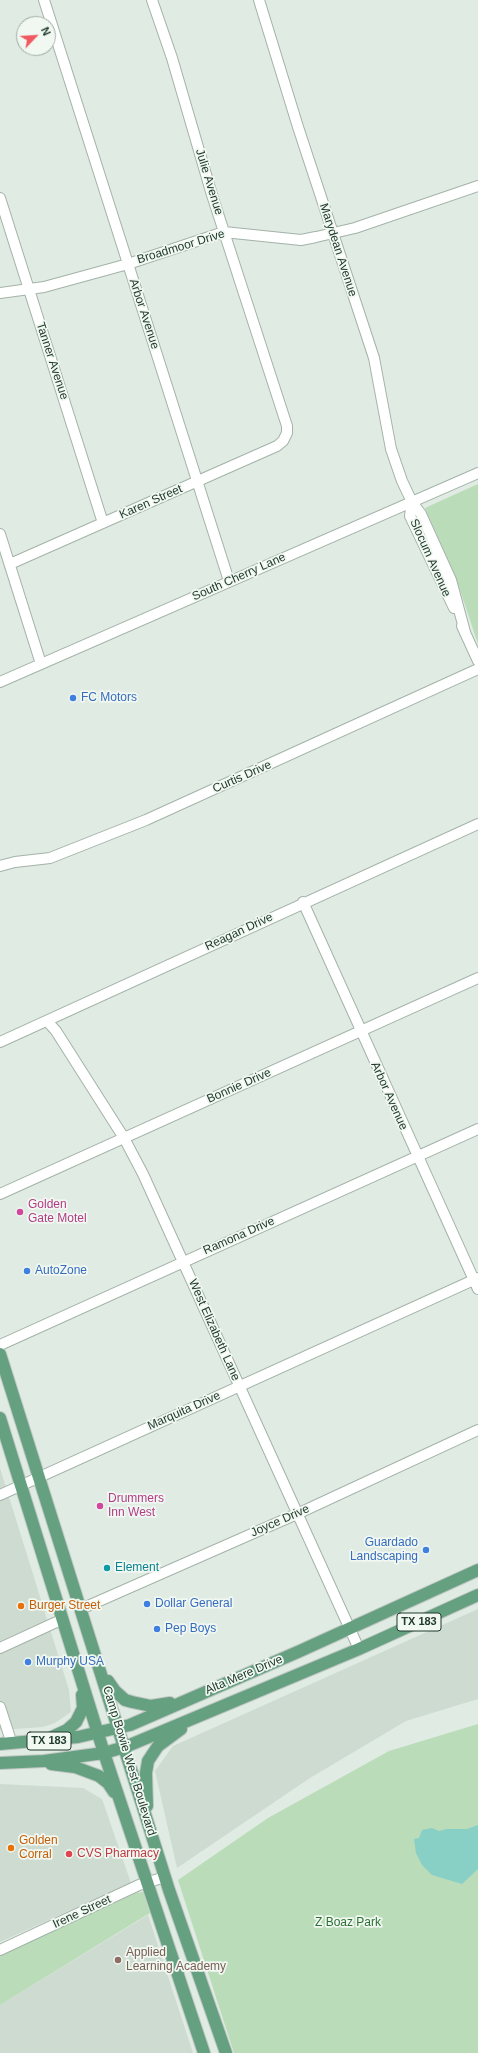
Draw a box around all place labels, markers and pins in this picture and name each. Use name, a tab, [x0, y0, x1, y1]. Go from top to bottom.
place label: FC Motors	[81, 691, 137, 705]
marker: FC Motors	[68, 693, 78, 703]
place label: Golden Gate Motel	[28, 1198, 87, 1226]
marker: Golden Gate Motel	[15, 1207, 25, 1217]
place label: AutoZone	[35, 1264, 87, 1278]
marker: AutoZone	[22, 1266, 32, 1276]
place label: Drummers Inn West	[108, 1492, 164, 1520]
marker: Drummers Inn West	[95, 1501, 105, 1511]
place label: Guardado Landscaping	[350, 1536, 418, 1564]
marker: Guardado Landscaping	[421, 1545, 431, 1555]
place label: Element	[115, 1561, 159, 1575]
marker: Element	[102, 1563, 112, 1573]
place label: Dollar General	[155, 1597, 232, 1611]
place label: Burger Street	[29, 1599, 100, 1613]
marker: Dollar General	[142, 1599, 152, 1609]
marker: Burger Street	[16, 1601, 26, 1611]
place label: Pep Boys	[165, 1622, 216, 1636]
marker: Pep Boys	[152, 1624, 162, 1634]
place label: Murphy USA	[36, 1655, 104, 1669]
marker: Murphy USA	[23, 1657, 33, 1667]
place label: Golden Corral	[19, 1834, 58, 1862]
marker: Golden Corral	[6, 1843, 16, 1853]
place label: CVS Pharmacy	[77, 1847, 159, 1861]
marker: CVS Pharmacy	[64, 1849, 74, 1859]
place label: Applied Learning Academy	[126, 1946, 226, 1974]
marker: Applied Learning Academy	[113, 1955, 123, 1965]

